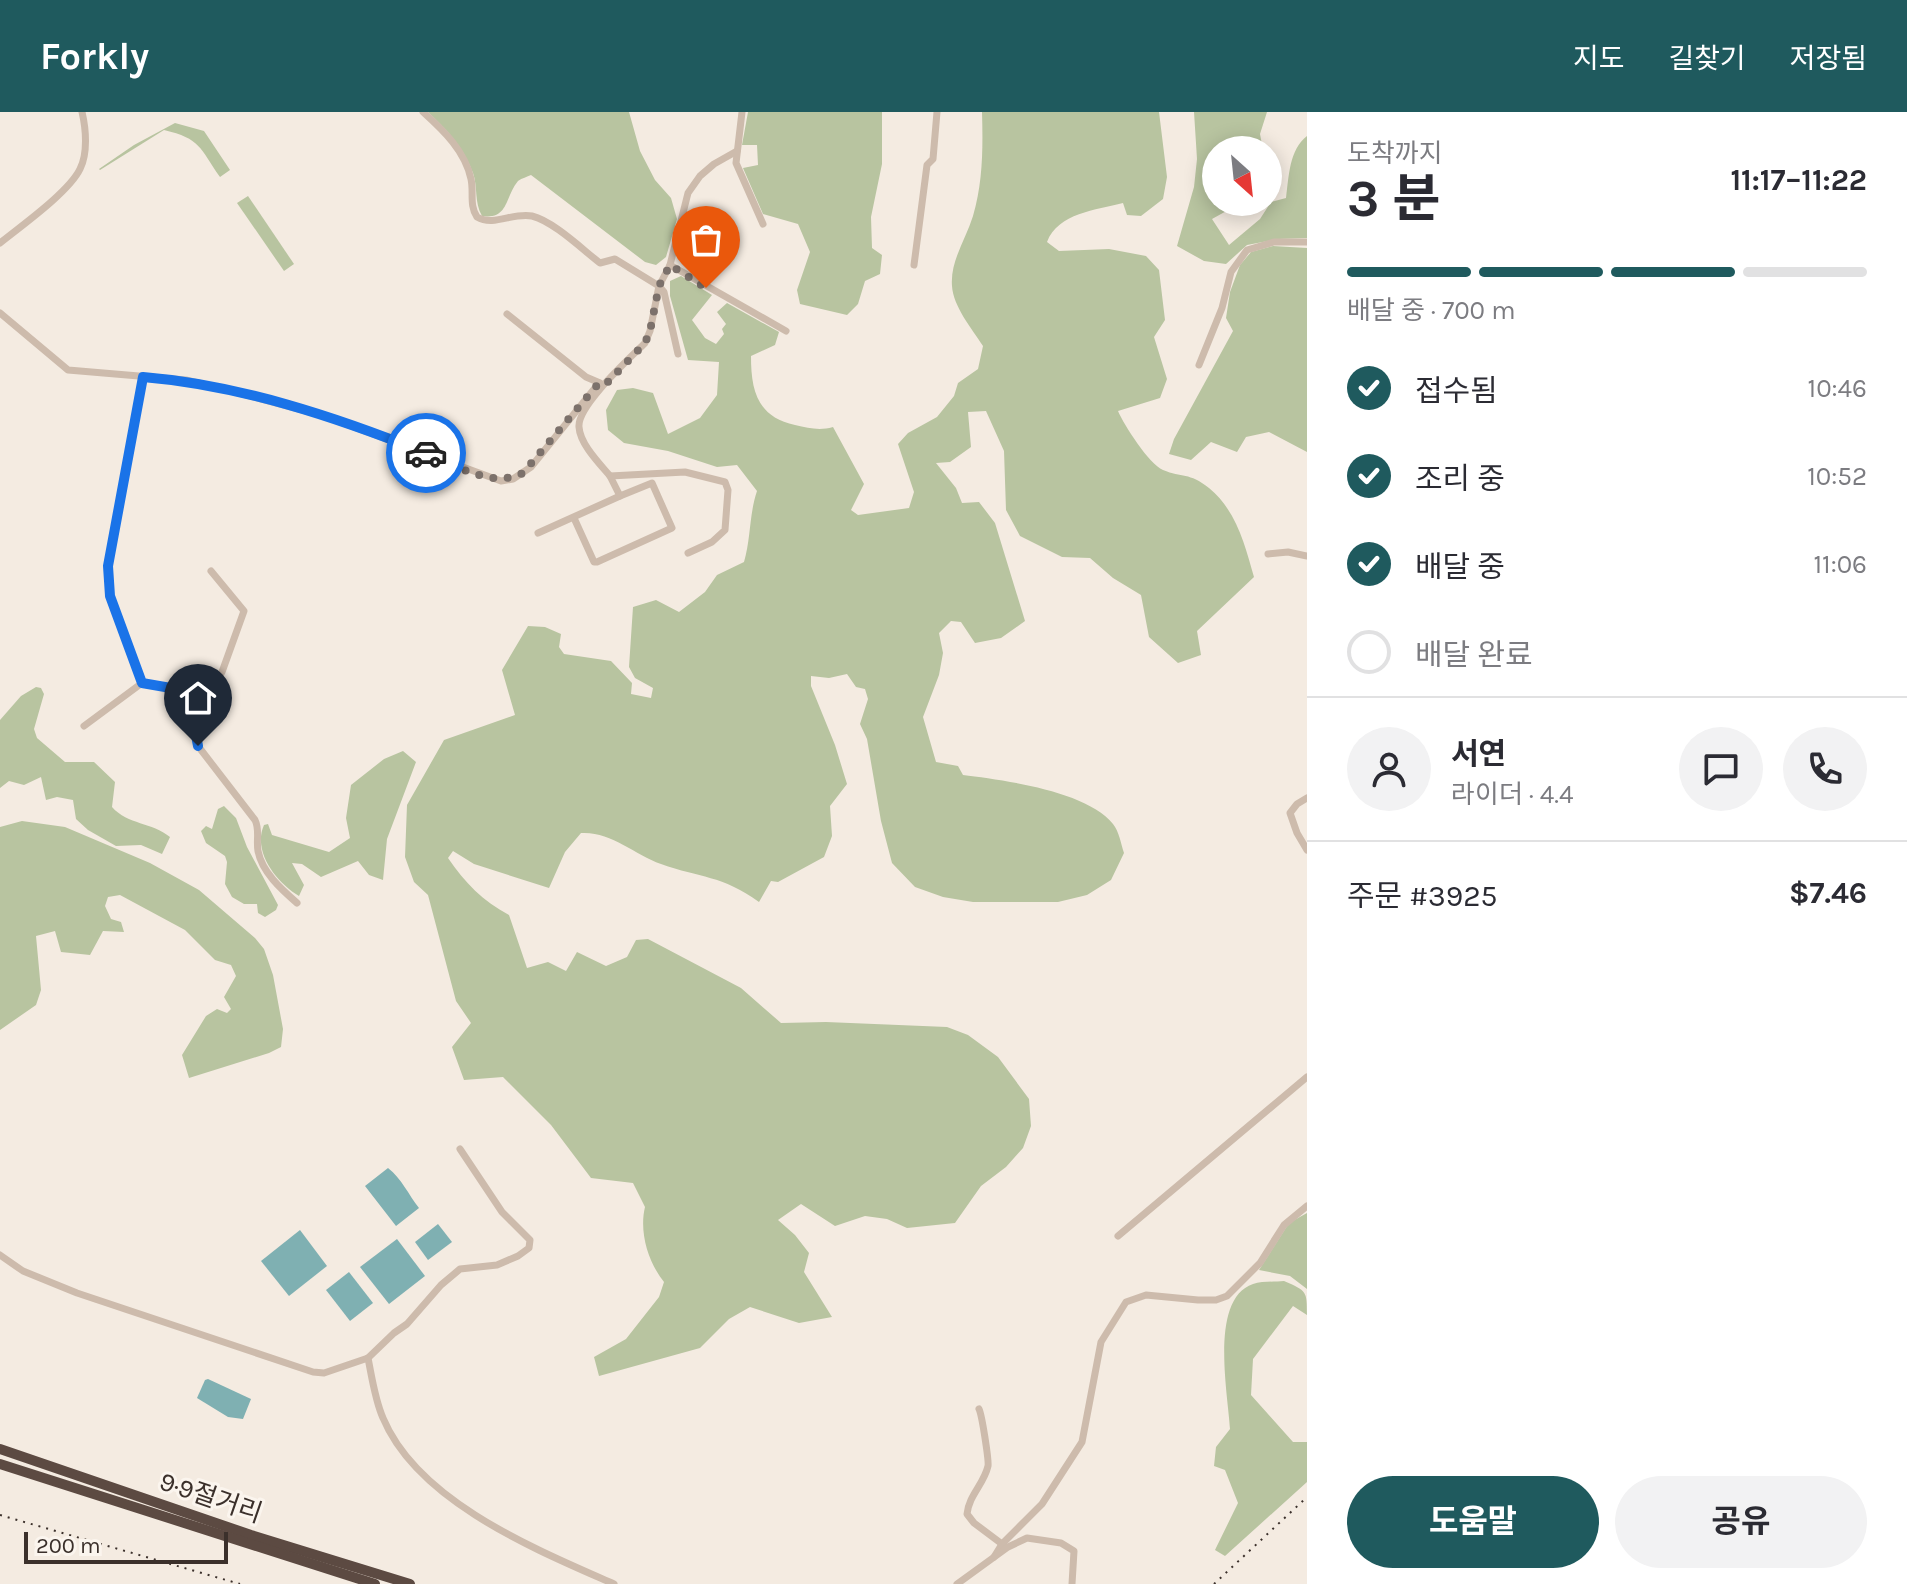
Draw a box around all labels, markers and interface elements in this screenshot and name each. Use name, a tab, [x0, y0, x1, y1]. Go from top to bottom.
text: Forkly	[40, 34, 149, 79]
text: 지도	[1573, 42, 1624, 75]
text: 길찾기	[1668, 42, 1746, 75]
text: 저장됨	[1790, 42, 1867, 75]
north arrow	[1202, 136, 1282, 216]
map controls	[1202, 136, 1282, 216]
text: 도착까지	[1347, 138, 1443, 169]
text: 11:17–11:22	[1730, 162, 1867, 198]
text: 3 분	[1347, 168, 1440, 229]
pin	[672, 206, 740, 288]
icon: bag	[684, 218, 728, 262]
text: 배달 중 · 700 m	[1347, 295, 1516, 326]
icon: check	[1347, 366, 1391, 410]
text: 접수됨	[1415, 373, 1498, 409]
text: 10:46	[1808, 373, 1867, 404]
courier	[386, 413, 466, 493]
icon: car	[404, 431, 448, 475]
icon: check	[1347, 454, 1391, 498]
text: 조리 중	[1415, 461, 1505, 497]
text: 10:52	[1807, 461, 1867, 492]
icon: check	[1347, 542, 1391, 586]
text: 배달 중	[1415, 549, 1505, 585]
text: 11:06	[1814, 549, 1867, 580]
text: 배달 완료	[1415, 637, 1533, 673]
pin	[164, 664, 232, 746]
icon: home	[176, 676, 220, 720]
button: person	[1347, 727, 1431, 811]
button: chat	[1679, 727, 1763, 811]
button: phone	[1783, 727, 1867, 811]
text: 서연	[1451, 736, 1506, 772]
text: 라이더 · 4.4	[1451, 779, 1573, 810]
text: $7.46	[1789, 875, 1867, 911]
text: 주문 #3925	[1347, 878, 1498, 914]
street label: 9·9절거리	[155, 1465, 266, 1529]
button: 도움말	[1347, 1476, 1599, 1568]
button: 공유	[1615, 1476, 1867, 1568]
scale bar	[24, 1528, 228, 1564]
text: 200 m	[36, 1533, 101, 1559]

